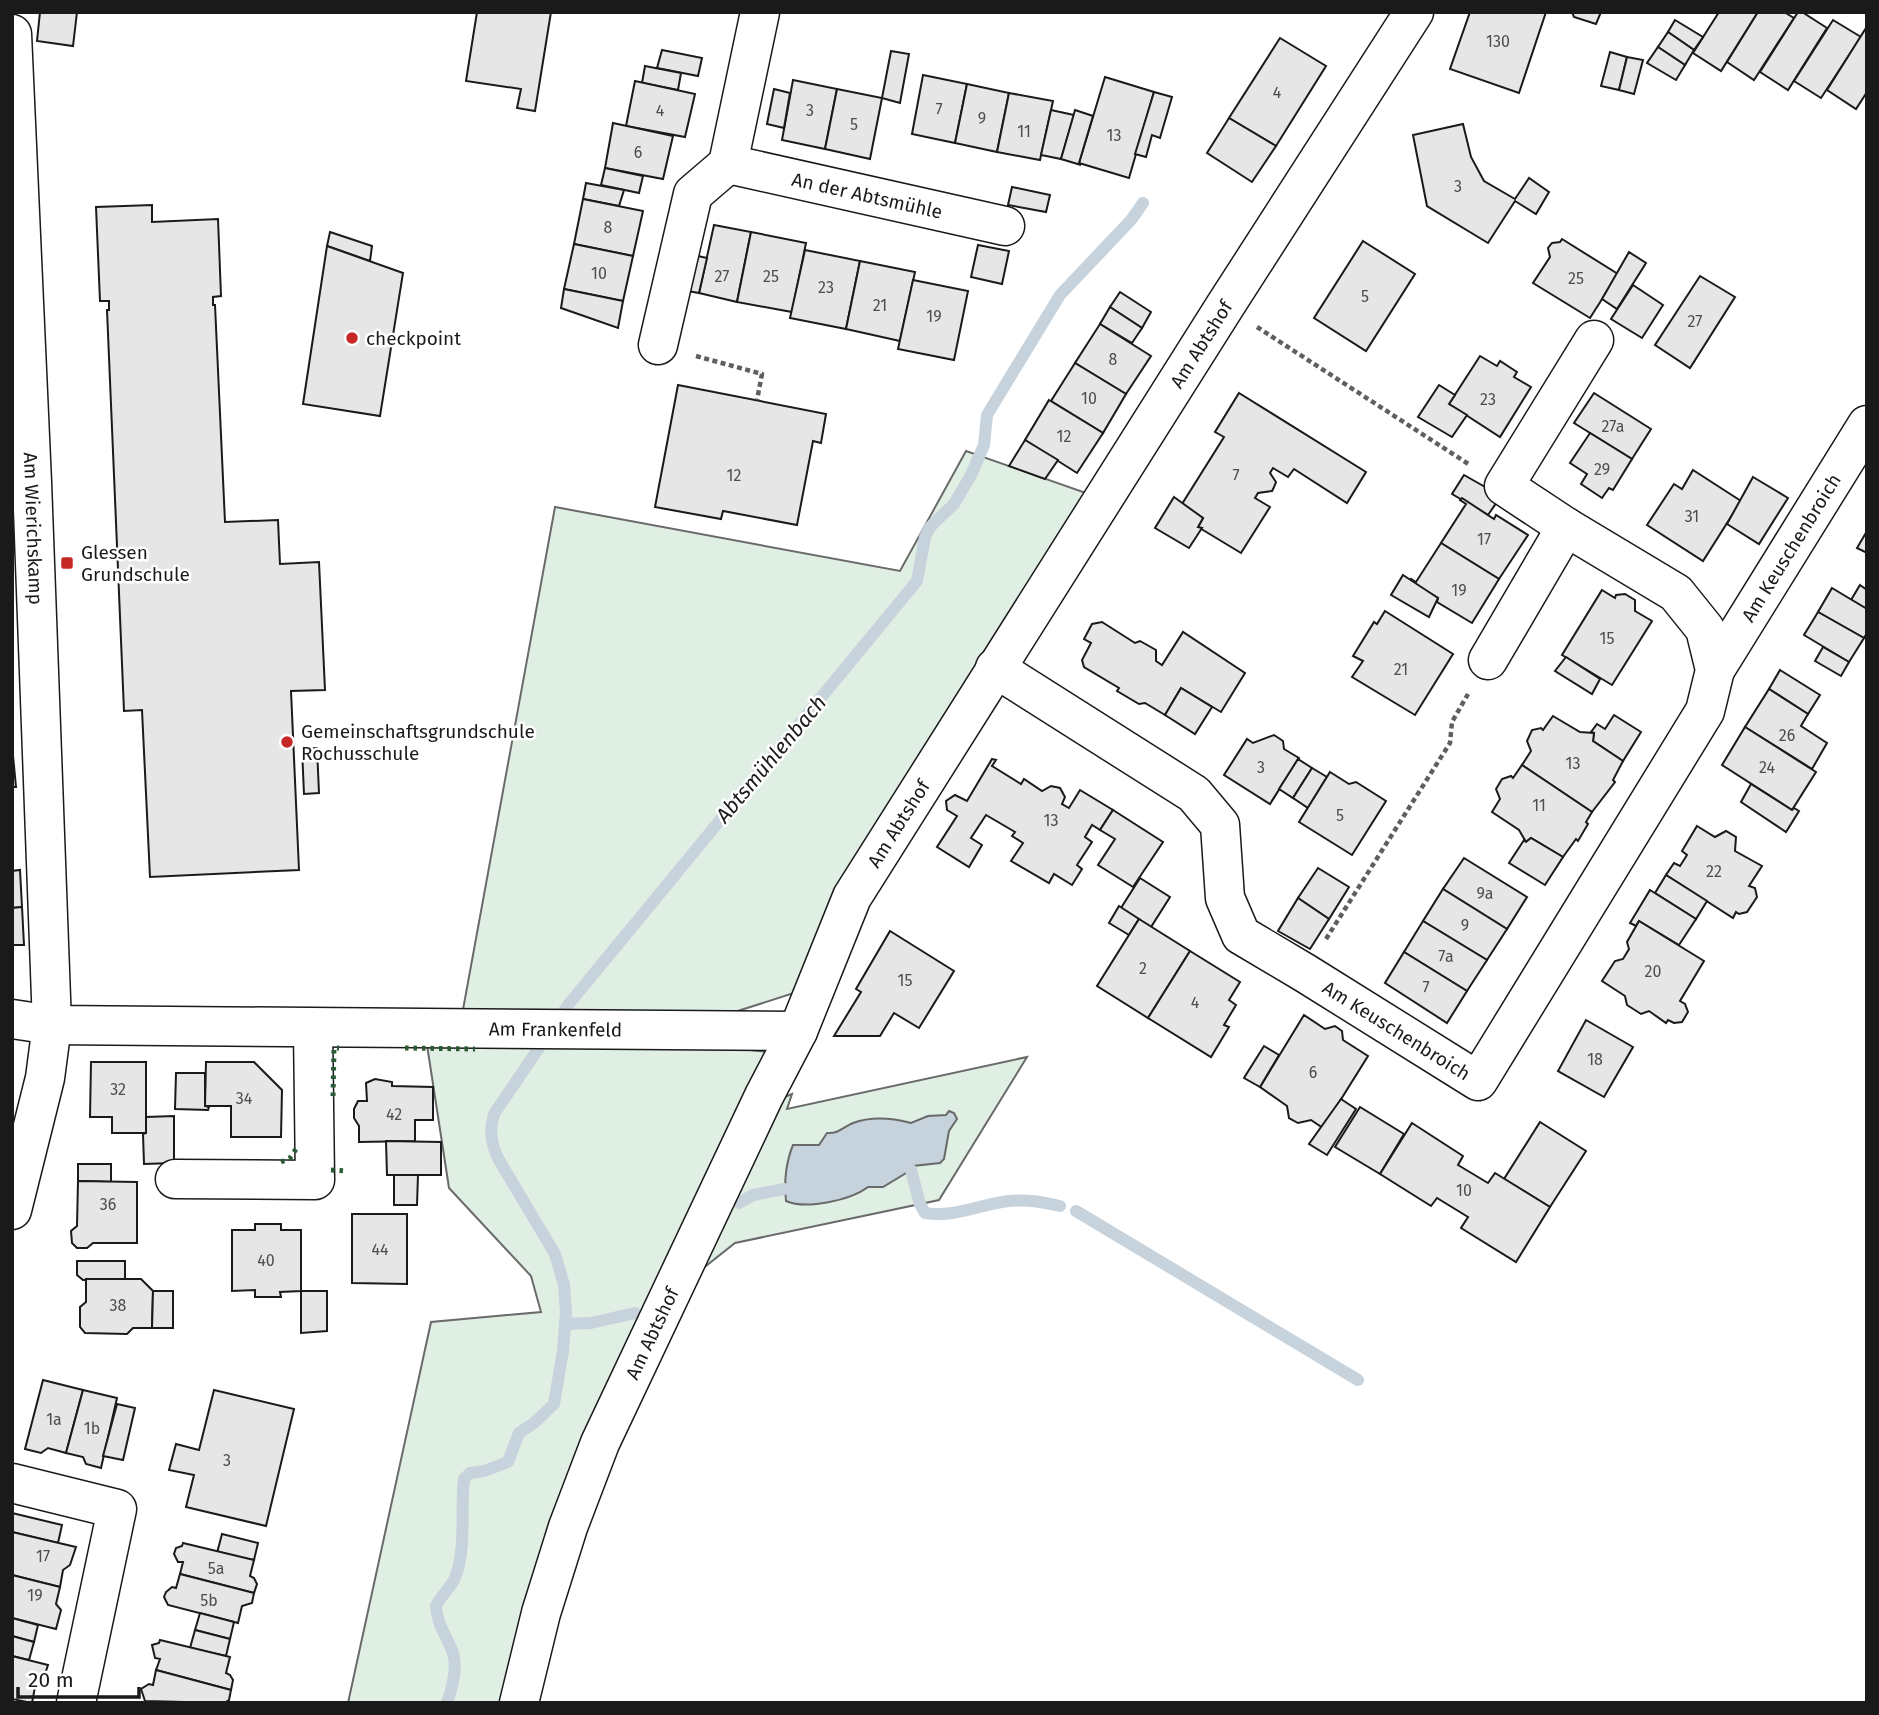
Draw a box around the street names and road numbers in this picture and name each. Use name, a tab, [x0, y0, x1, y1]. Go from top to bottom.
street label: An der Abtsmühle	[790, 168, 945, 224]
street label: Am Abtshof	[1165, 295, 1238, 392]
street label: Am Wierichskamp	[19, 452, 48, 605]
street label: Am Keuschenbroich	[1737, 470, 1846, 626]
street label: Am Abtshof	[863, 775, 936, 872]
street label: Am Keuschenbroich	[1318, 976, 1475, 1085]
street label: Am Frankenfeld	[489, 1018, 622, 1042]
street label: Am Abtshof	[621, 1282, 684, 1383]

